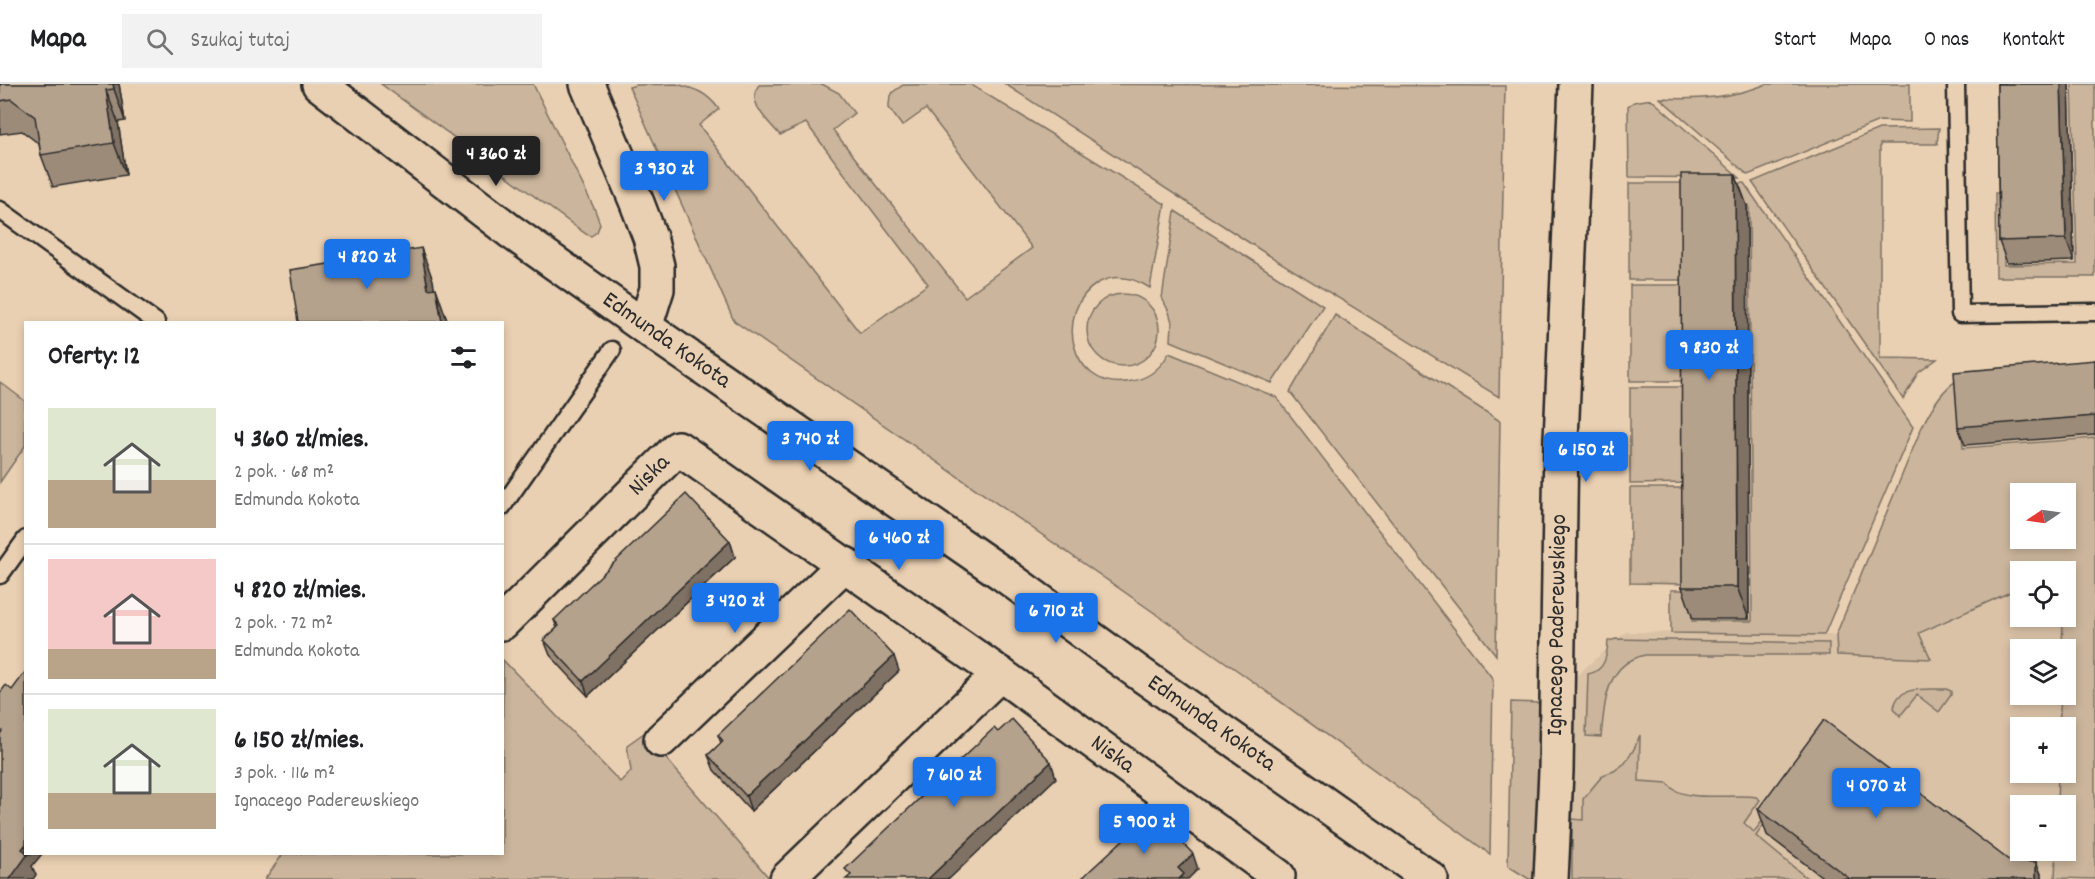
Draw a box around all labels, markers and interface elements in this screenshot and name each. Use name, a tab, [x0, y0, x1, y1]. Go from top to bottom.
search box	[122, 14, 542, 68]
text: Mapa	[30, 21, 86, 61]
icon: search	[143, 25, 176, 58]
text: Szukaj tutaj	[191, 26, 290, 57]
text: Start	[1774, 26, 1816, 56]
text: Mapa	[1849, 26, 1891, 56]
text: O nas	[1924, 26, 1969, 56]
text: Kontakt	[2002, 26, 2065, 56]
pin: 4 360 zł	[434, 136, 558, 187]
text: 4 360 zł	[466, 141, 526, 169]
pin: 3 930 zł	[602, 151, 726, 202]
text: 3 930 zł	[634, 156, 694, 184]
pin: 4 820 zł	[305, 239, 429, 290]
text: 4 820 zł	[338, 244, 396, 272]
street label: Edmunda Kokota	[595, 284, 738, 399]
pin: 9 830 zł	[1647, 330, 1771, 381]
text: 9 830 zł	[1680, 335, 1738, 363]
text: Oferty: 12	[48, 339, 141, 376]
icon: filters	[447, 341, 480, 374]
pin: 3 740 zł	[748, 421, 872, 472]
text: 4 360 zł/mies.	[234, 422, 368, 459]
text: 3 740 zł	[781, 426, 839, 454]
icon: home	[96, 432, 168, 504]
pin: 6 150 zł	[1524, 432, 1648, 483]
text: 6 150 zł	[1558, 437, 1614, 465]
street label: Niska	[621, 447, 679, 505]
text: 2 pok. · 68 m²	[234, 459, 334, 487]
north arrow	[2010, 483, 2076, 549]
map controls	[2010, 483, 2076, 861]
text: Edmunda Kokota	[234, 487, 359, 515]
street label: Ignacego Paderewskiego	[1539, 514, 1577, 736]
pin: 6 460 zł	[837, 520, 961, 571]
text: 6 460 zł	[869, 525, 929, 553]
button: locate	[2010, 561, 2076, 627]
text: 4 820 zł/mies.	[234, 573, 366, 610]
icon: home	[96, 583, 168, 655]
pin: 3 420 zł	[673, 583, 797, 634]
text: 3 420 zł	[706, 588, 764, 616]
pin: 6 710 zł	[994, 593, 1118, 644]
text: 6 710 zł	[1029, 598, 1083, 626]
text: 2 pok. · 72 m²	[234, 610, 333, 638]
text: Edmunda Kokota	[234, 638, 359, 666]
button: layers	[2010, 639, 2076, 705]
street label: Edmunda Kokota	[1140, 667, 1283, 782]
button: +	[2010, 717, 2076, 783]
text: 6 150 zł/mies.	[234, 723, 364, 760]
street label: Niska	[1083, 727, 1142, 783]
icon: home	[96, 733, 168, 805]
pin: 7 610 zł	[892, 757, 1016, 808]
text: 3 pok. · 116 m²	[234, 760, 335, 788]
text: 7 610 zł	[927, 762, 981, 790]
pin: 4 070 zł	[1814, 768, 1938, 819]
text: 4 070 zł	[1846, 773, 1906, 801]
text: Ignacego Paderewskiego	[234, 788, 419, 816]
button: −	[2010, 795, 2076, 861]
pin: 5 900 zł	[1082, 804, 1206, 855]
text: 5 900 zł	[1113, 809, 1175, 837]

